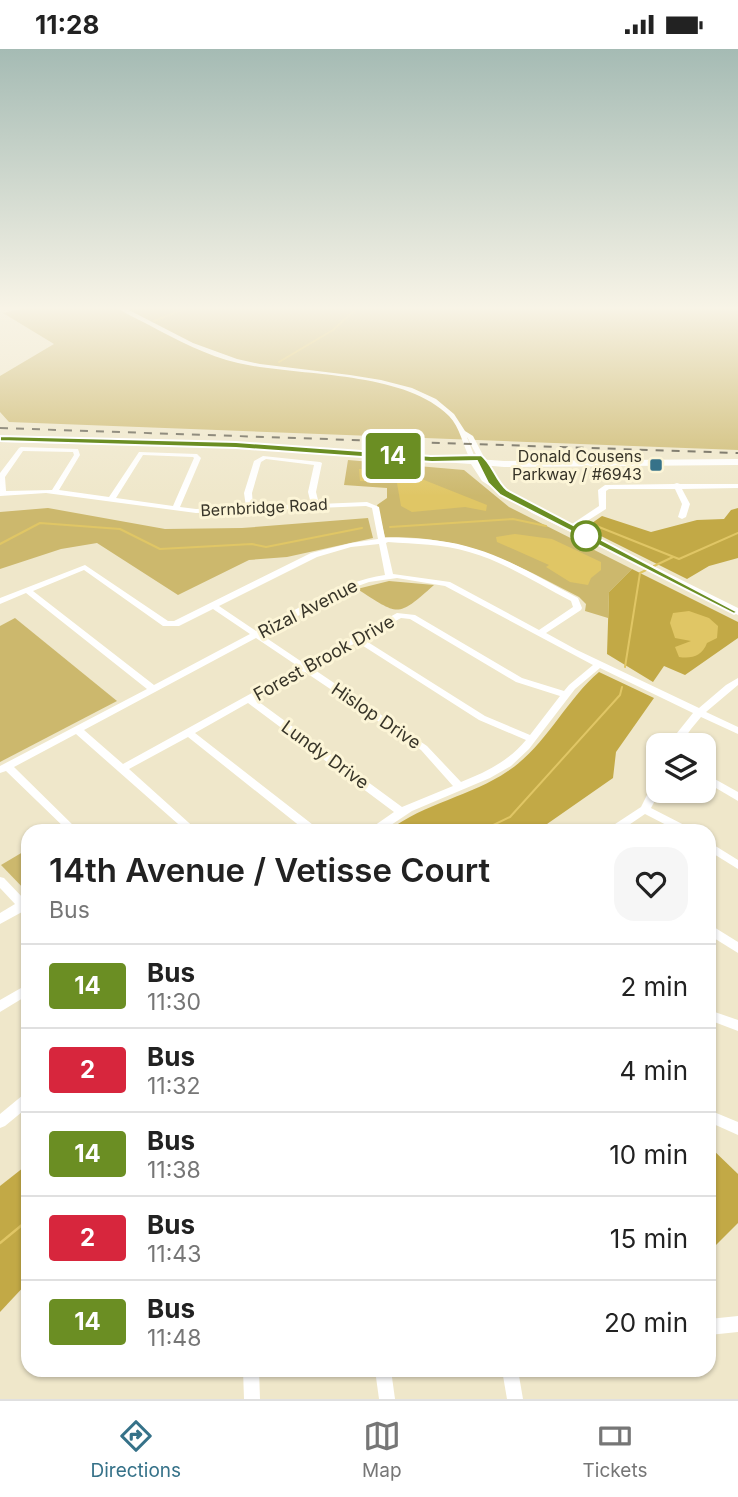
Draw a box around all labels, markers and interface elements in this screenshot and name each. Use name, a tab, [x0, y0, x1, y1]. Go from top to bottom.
text: 11:28	[35, 9, 99, 40]
line badge: 14	[362, 433, 424, 479]
text: 14	[380, 441, 406, 470]
place label: Donald Cousens Parkway / #6943	[512, 446, 642, 484]
marker: Donald Cousens Parkway / #6943	[648, 457, 664, 473]
street label: Bernbridge Road	[200, 494, 328, 520]
unlabelled marker	[571, 521, 601, 551]
street label: Rizal Avenue	[255, 575, 361, 643]
street label: Forest Brook Drive	[250, 610, 398, 705]
street label: Hislop Drive	[328, 678, 425, 753]
street label: Lundy Drive	[278, 716, 373, 793]
map controls	[646, 733, 716, 803]
button: layers	[646, 733, 716, 803]
button: heart	[614, 847, 688, 921]
text: 14th Avenue / Vetisse Court	[49, 850, 490, 890]
text: Bus	[49, 896, 90, 924]
text: Bus	[147, 957, 195, 988]
text: 14	[74, 971, 101, 1000]
text: 2 min	[620, 971, 688, 1002]
text: 11:30	[147, 988, 201, 1016]
text: Bus	[147, 1041, 195, 1072]
text: 2	[80, 1055, 95, 1084]
text: 4 min	[619, 1055, 688, 1086]
text: 11:32	[147, 1072, 201, 1100]
text: Bus	[147, 1125, 195, 1156]
text: 14	[74, 1139, 101, 1168]
text: 10 min	[609, 1139, 688, 1170]
text: 11:38	[147, 1156, 201, 1184]
text: Bus	[147, 1209, 195, 1240]
text: 2	[80, 1223, 95, 1252]
text: 15 min	[610, 1223, 688, 1254]
text: 11:43	[147, 1240, 201, 1268]
text: Bus	[147, 1293, 195, 1324]
text: 14	[74, 1307, 101, 1336]
text: 20 min	[604, 1307, 688, 1338]
text: 11:48	[147, 1324, 201, 1352]
tab: Directions	[91, 1417, 181, 1482]
tab: Map	[362, 1417, 402, 1482]
tab: Tickets	[583, 1417, 647, 1482]

